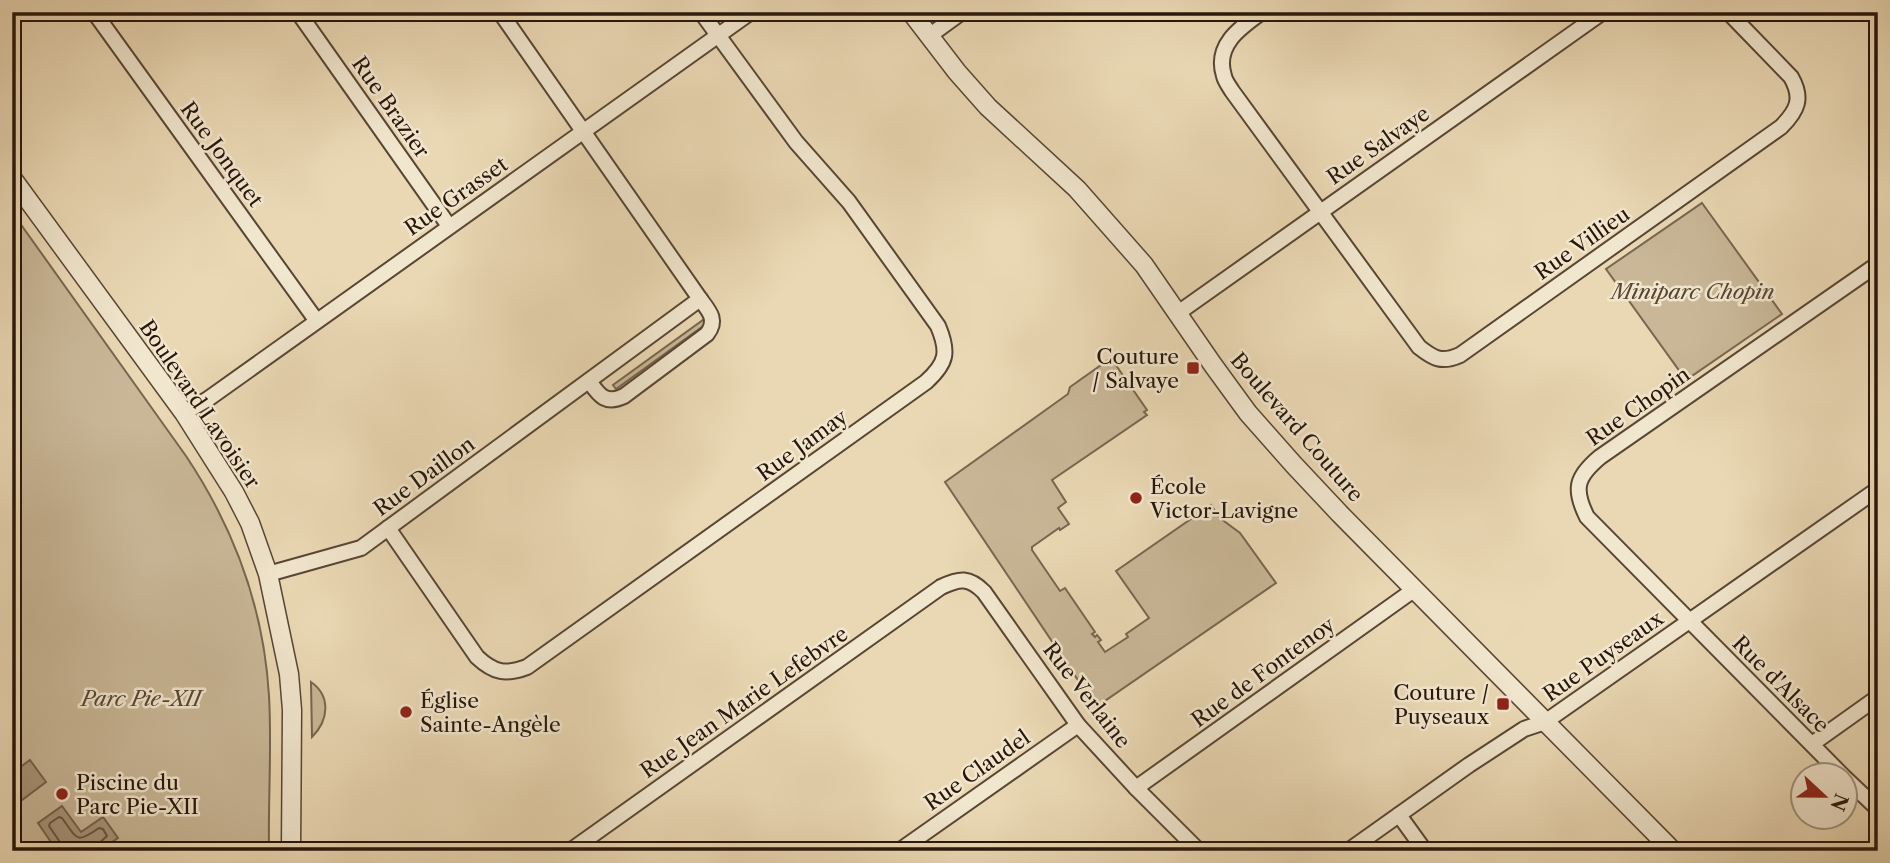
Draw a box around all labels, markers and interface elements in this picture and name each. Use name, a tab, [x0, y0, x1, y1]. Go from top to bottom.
street label: Rue Brazier	[347, 52, 435, 163]
street label: Rue Jonquet	[176, 97, 269, 212]
street label: Rue Salvaye	[1322, 101, 1434, 189]
street label: Rue Grasset	[400, 151, 513, 241]
street label: Rue Villieu	[1530, 201, 1634, 285]
park label: Miniparc Chopin	[1609, 279, 1774, 304]
street label: Boulevard Lavoisier	[134, 315, 266, 493]
place label: Couture / Salvaye	[1092, 344, 1179, 393]
street label: Boulevard Couture	[1225, 347, 1369, 507]
marker: Couture / Salvaye	[1185, 360, 1201, 376]
street label: Rue Chopin	[1582, 361, 1694, 451]
street label: Rue Jamay	[752, 404, 852, 486]
street label: Rue Daillon	[369, 431, 479, 521]
place label: École Victor-Lavigne	[1149, 474, 1298, 523]
marker: École Victor-Lavigne	[1128, 490, 1144, 506]
street label: Rue Puyseaux	[1538, 605, 1668, 707]
street label: Rue de Fontenoy	[1187, 611, 1340, 732]
street label: Rue Jean Marie Lefebvre	[635, 621, 853, 783]
street label: Rue d'Alsace	[1727, 630, 1835, 738]
street label: Rue Verlaine	[1038, 637, 1136, 753]
place label: Couture / Puyseaux	[1393, 680, 1490, 729]
park label: Parc Pie-XII	[79, 686, 205, 711]
place label: Église Sainte-Angèle	[420, 688, 561, 737]
marker: Couture / Puyseaux	[1495, 696, 1511, 712]
marker: Église Sainte-Angèle	[398, 704, 414, 720]
street label: Rue Claudel	[920, 725, 1034, 815]
north arrow	[1788, 762, 1858, 832]
place label: Piscine du Parc Pie-XII	[76, 770, 199, 819]
marker: Piscine du Parc Pie-XII	[54, 786, 70, 802]
text: N	[1826, 790, 1853, 814]

